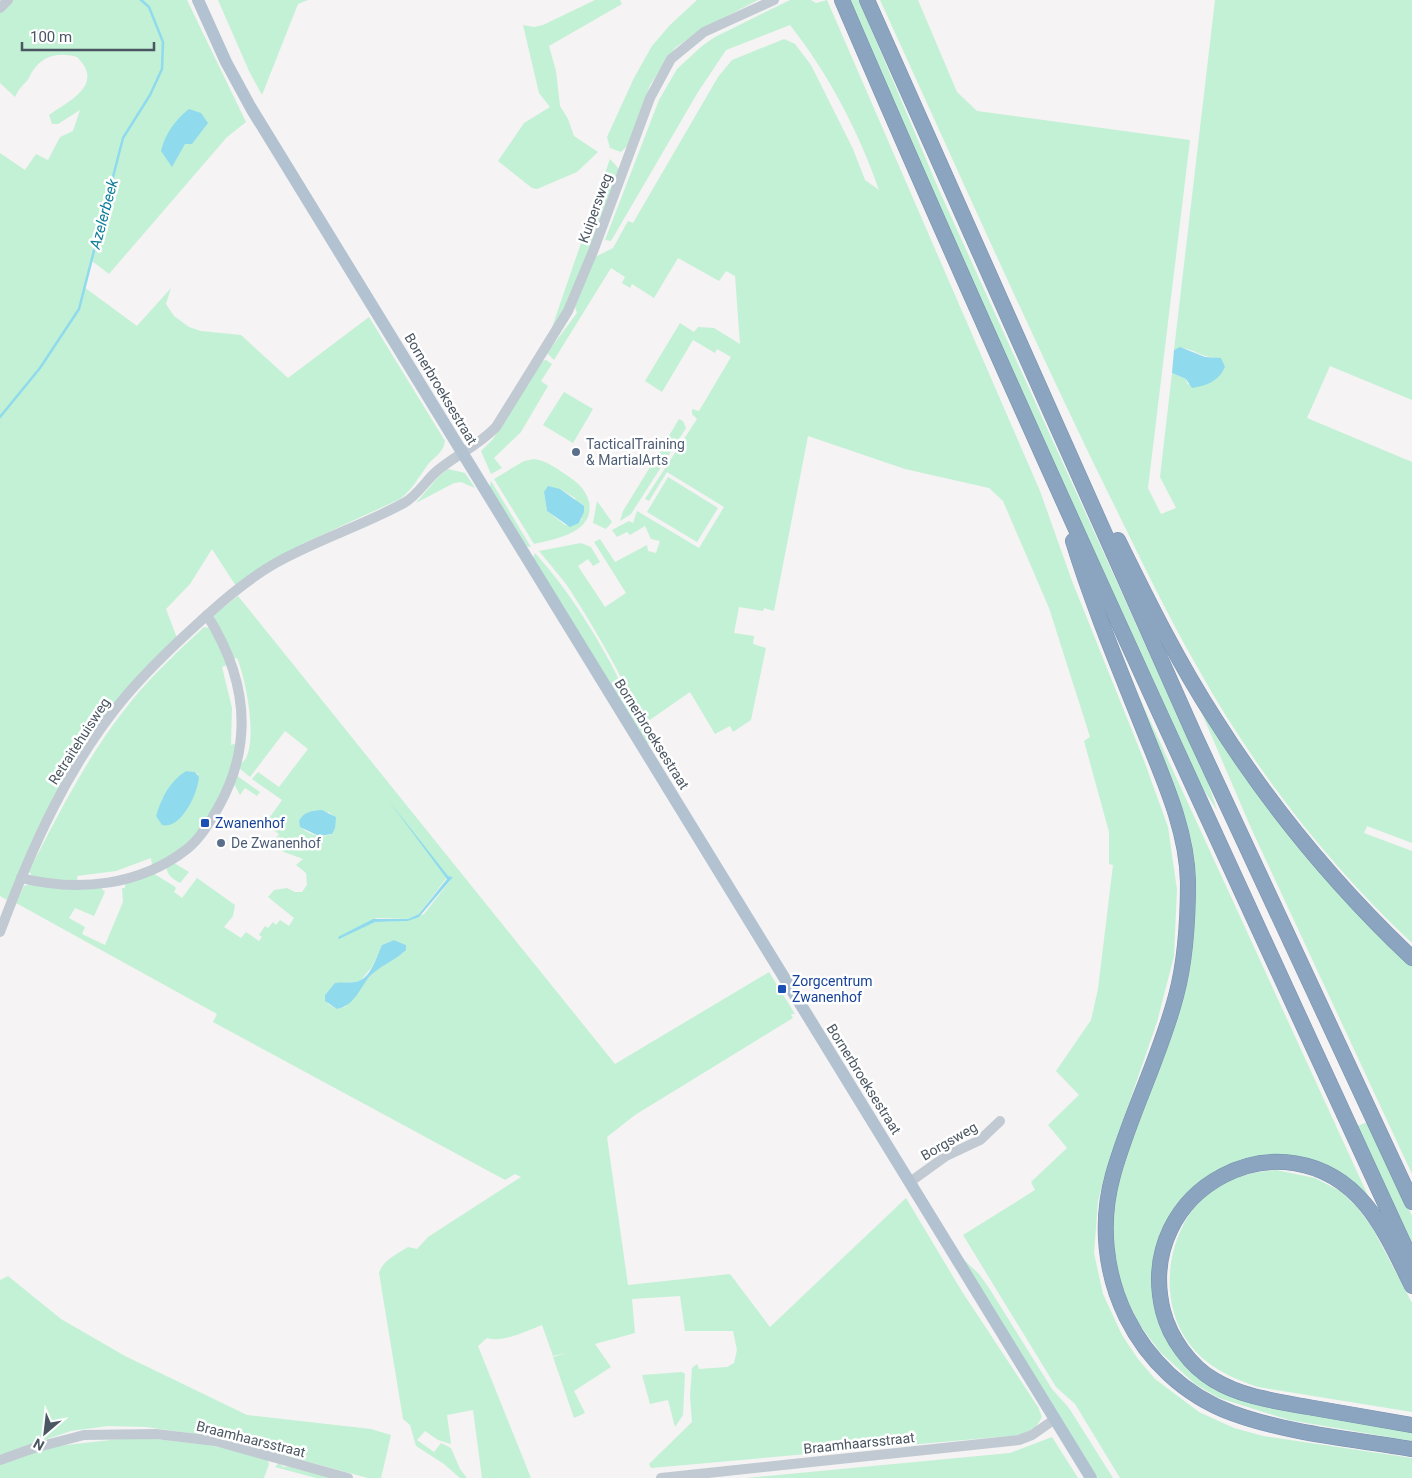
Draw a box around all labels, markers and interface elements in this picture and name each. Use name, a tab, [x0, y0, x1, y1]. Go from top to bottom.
scale bar	[22, 20, 155, 52]
text: 100 m	[30, 28, 72, 46]
street label: Kuipersweg	[575, 171, 615, 245]
water label: Azelerbeek	[86, 177, 122, 252]
street label: Bornerbroeksestraat	[401, 330, 481, 448]
place label: TacticalTraining & MartialArts	[586, 436, 685, 468]
marker: TacticalTraining & MartialArts	[570, 446, 582, 458]
street label: Bornerbroeksestraat	[612, 676, 693, 792]
street label: Retraitehuisweg	[45, 695, 113, 787]
place label: Zwanenhof	[215, 815, 285, 831]
marker: Zwanenhof	[199, 817, 211, 829]
place label: De Zwanenhof	[231, 835, 321, 851]
marker: De Zwanenhof	[215, 837, 227, 849]
place label: Zorgcentrum Zwanenhof	[792, 973, 873, 1005]
marker: Zorgcentrum Zwanenhof	[776, 983, 788, 995]
street label: Bornerbroeksestraat	[824, 1021, 905, 1137]
street label: Borgsweg	[918, 1119, 980, 1163]
north arrow	[20, 1408, 70, 1458]
street label: Braamhaarsstraat	[195, 1418, 308, 1460]
street label: Braamhaarsstraat	[803, 1429, 916, 1457]
text: N	[31, 1435, 47, 1454]

